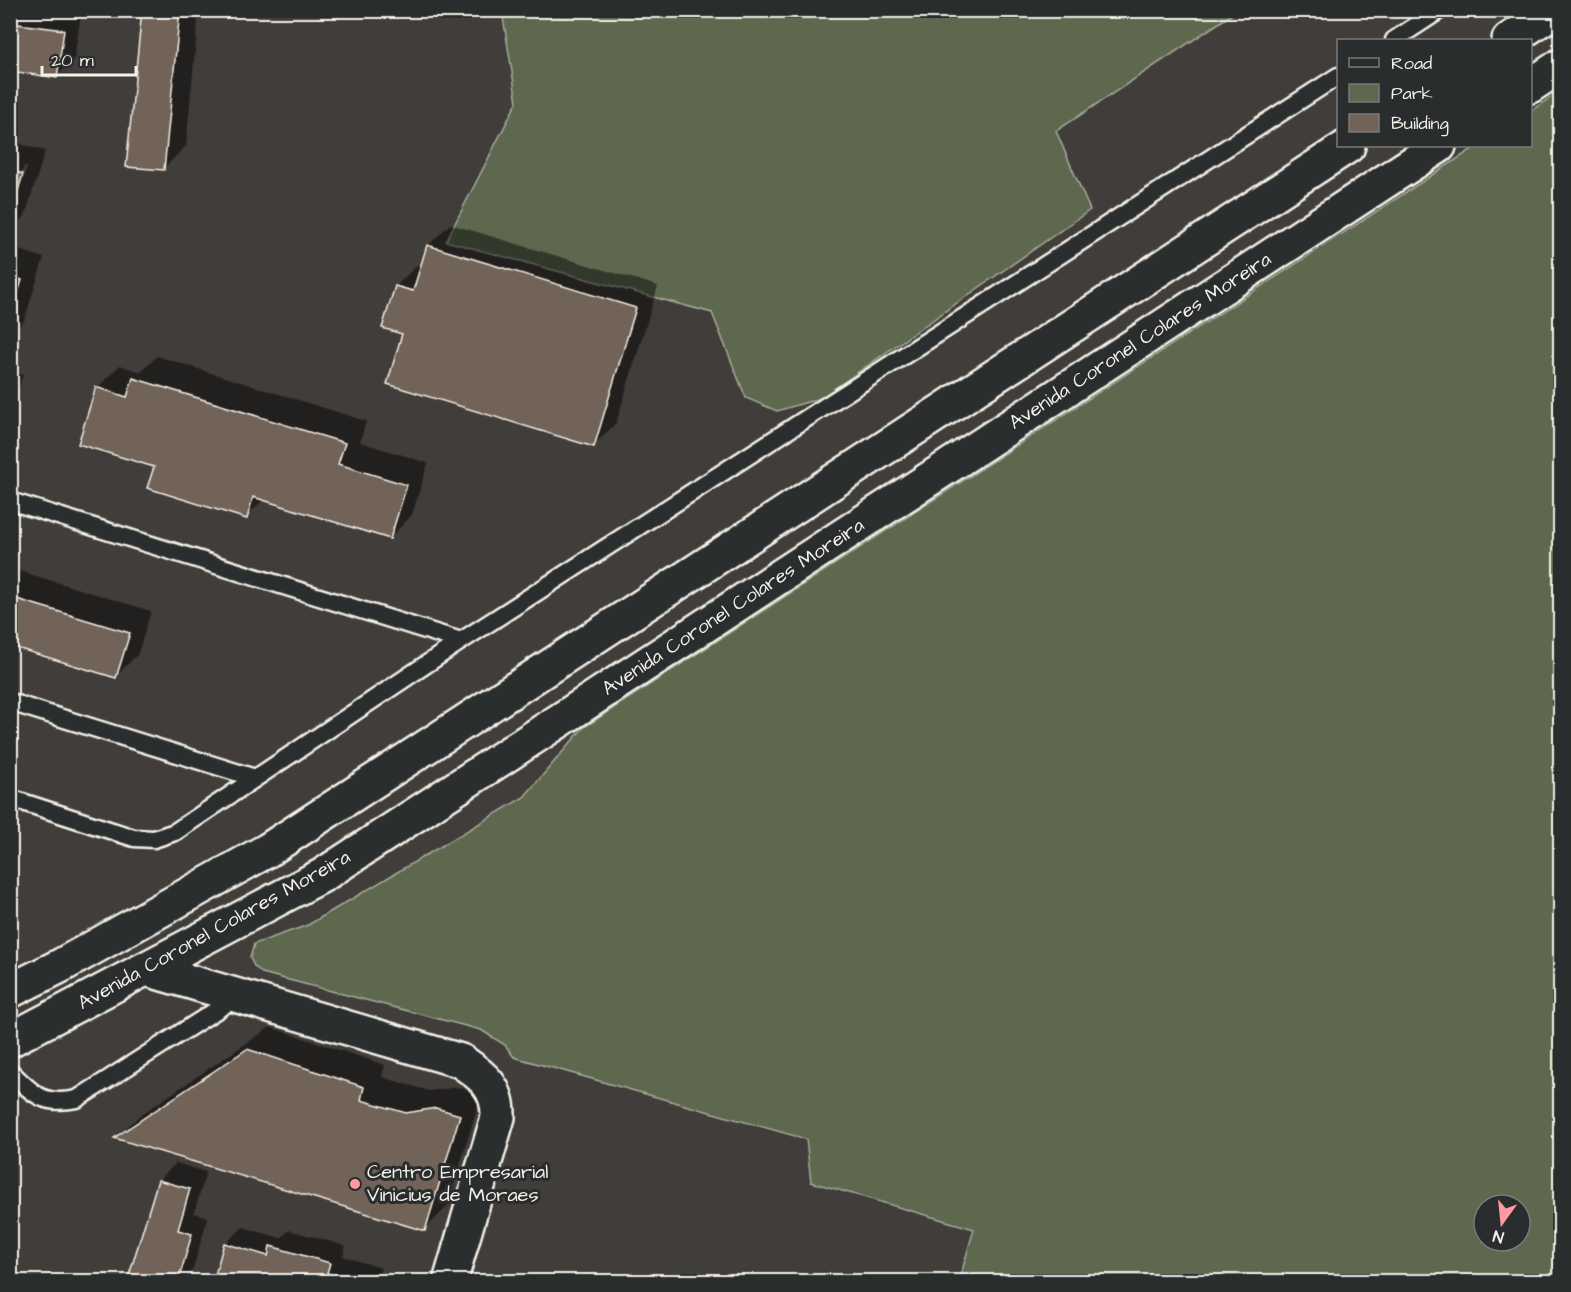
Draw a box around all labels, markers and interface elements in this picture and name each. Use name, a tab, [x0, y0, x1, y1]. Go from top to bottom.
scale bar	[42, 39, 136, 77]
legend	[1337, 39, 1532, 147]
text: 20 m	[51, 48, 94, 73]
text: Road	[1391, 51, 1432, 76]
text: Park	[1391, 81, 1433, 106]
text: Building	[1391, 111, 1449, 137]
street label: Avenida Coronel Colares Moreira	[1003, 245, 1277, 437]
street label: Avenida Coronel Colares Moreira	[596, 511, 870, 703]
street label: Avenida Coronel Colares Moreira	[73, 843, 355, 1017]
place label: Centro Empresarial Vinicius de Moraes	[367, 1158, 548, 1209]
marker: Centro Empresarial Vinicius de Moraes	[348, 1177, 362, 1191]
north arrow	[1472, 1193, 1532, 1253]
text: N	[1491, 1225, 1506, 1248]

